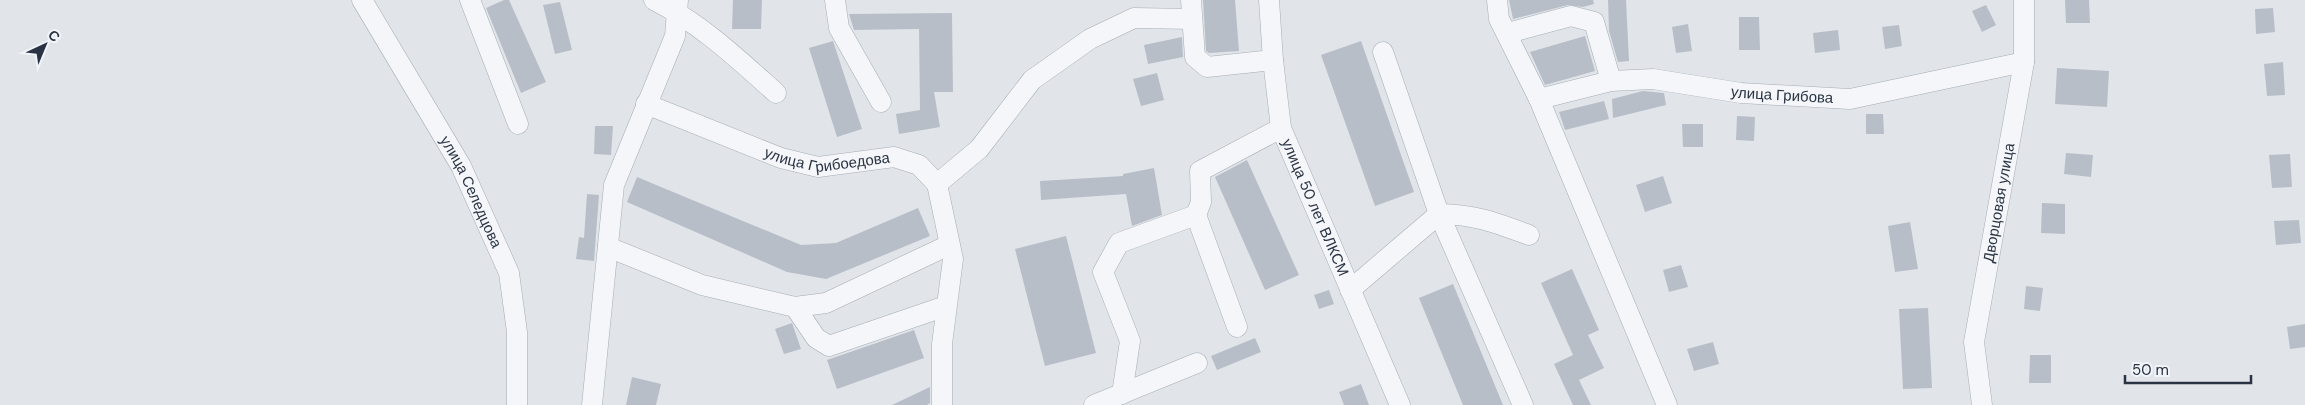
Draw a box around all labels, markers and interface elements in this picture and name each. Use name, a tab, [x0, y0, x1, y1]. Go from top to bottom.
north arrow	[20, 20, 70, 70]
text: С	[44, 26, 64, 46]
street label: улица Грибова	[1729, 82, 1834, 108]
street label: улица Селедцова	[435, 132, 507, 252]
street label: улица 50 лет ВЛКСМ	[1277, 136, 1353, 279]
street label: Дворцовая улица	[1978, 141, 2019, 264]
street label: улица Грибоедова	[761, 142, 892, 177]
scale bar	[2125, 352, 2251, 384]
text: 50 m	[2132, 360, 2169, 380]

